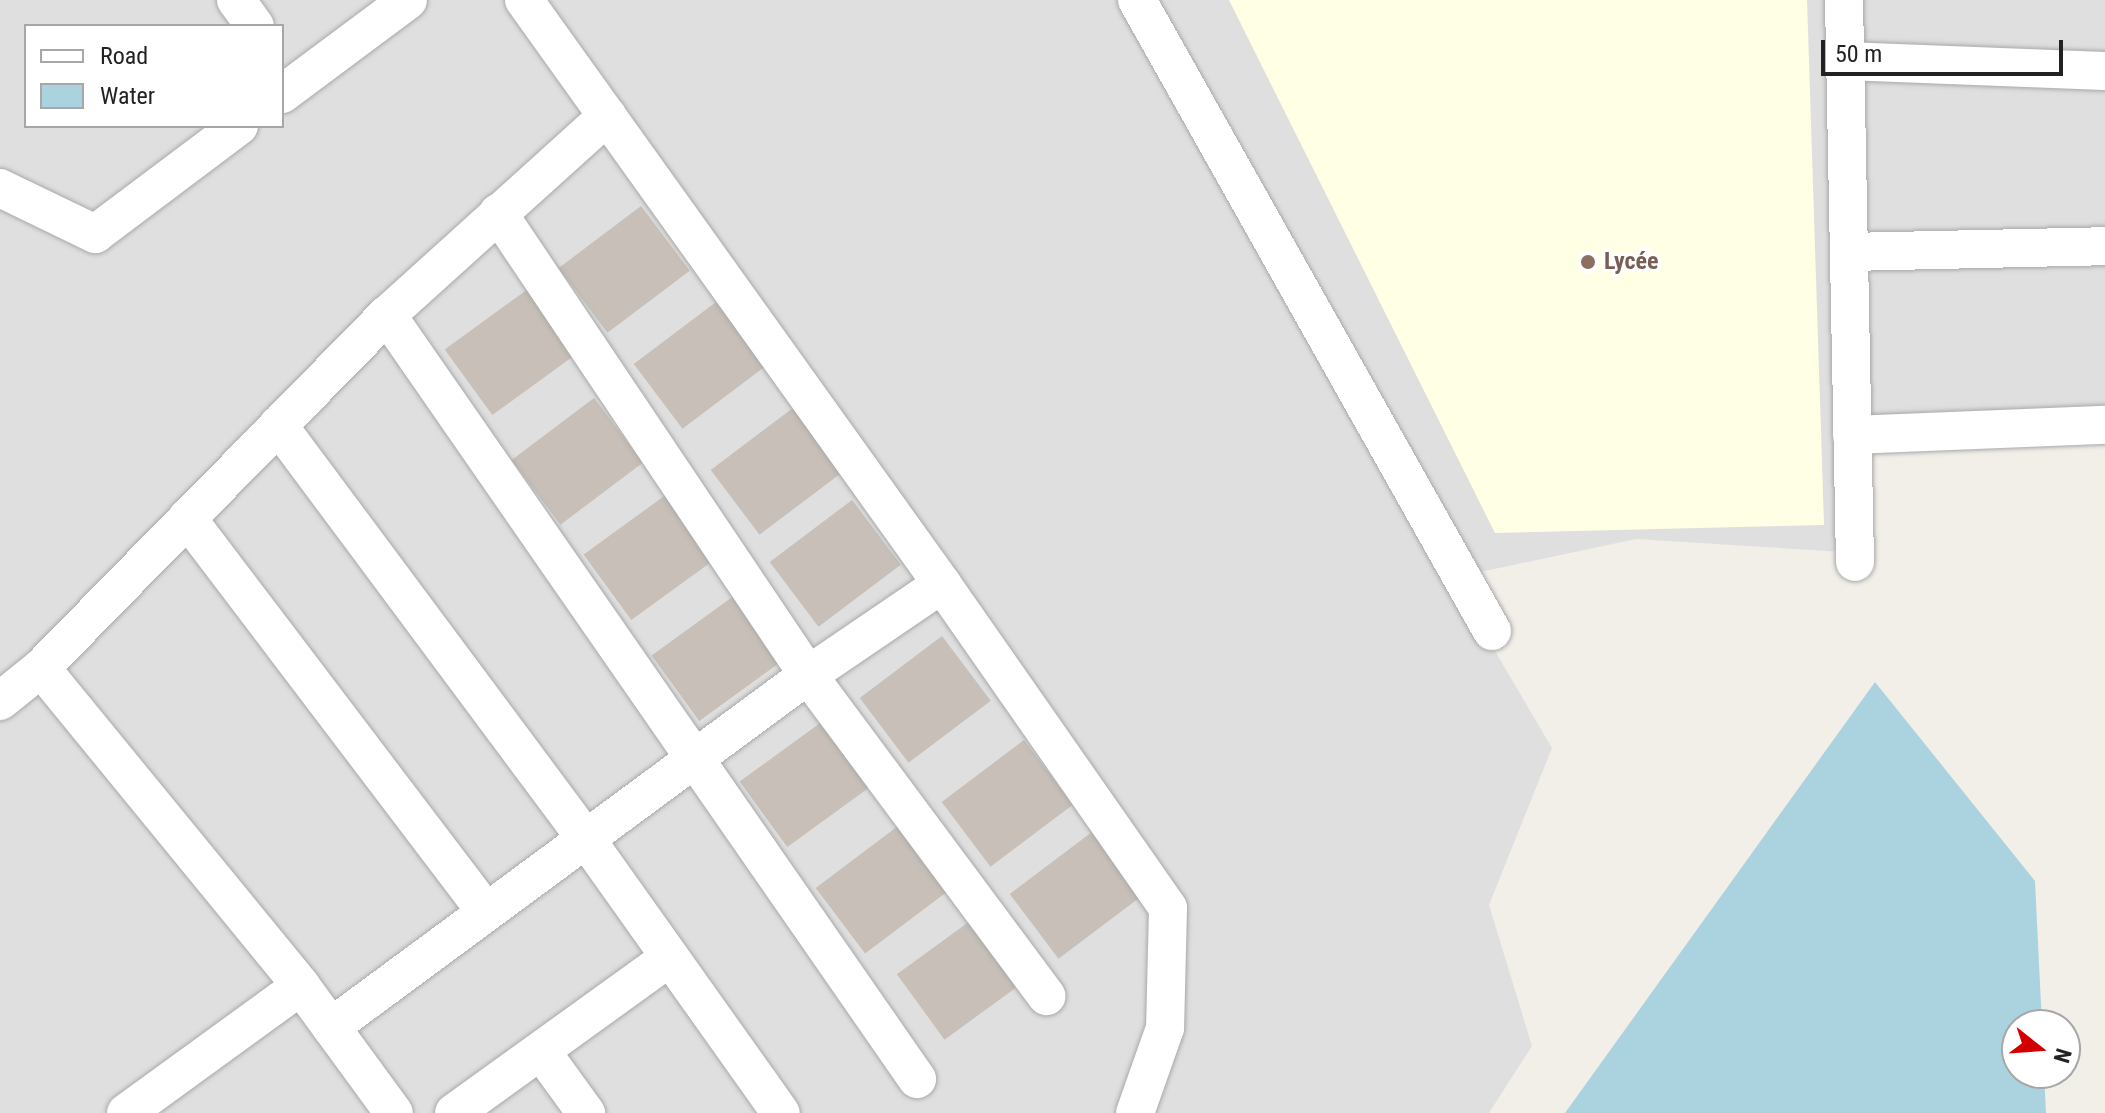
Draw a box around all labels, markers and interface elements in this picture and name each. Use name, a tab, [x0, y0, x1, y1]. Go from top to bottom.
legend	[24, 24, 284, 128]
scale bar	[1825, 24, 2067, 74]
text: 50 m	[1835, 40, 1882, 68]
text: Road	[100, 42, 148, 70]
text: Water	[100, 82, 155, 110]
place label: Lycée	[1604, 248, 1659, 276]
marker: Lycée	[1579, 253, 1597, 271]
north arrow	[2001, 1009, 2081, 1089]
text: N	[2049, 1045, 2076, 1066]

